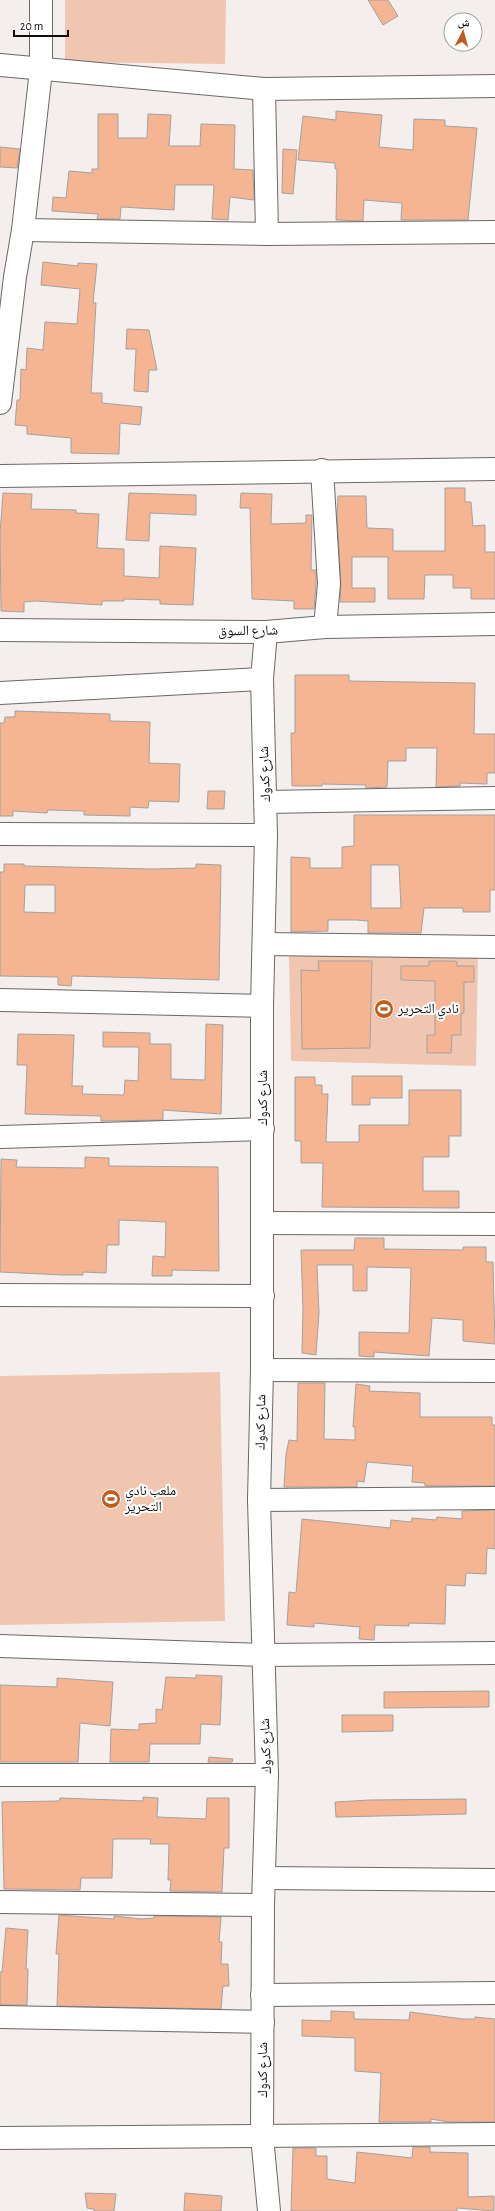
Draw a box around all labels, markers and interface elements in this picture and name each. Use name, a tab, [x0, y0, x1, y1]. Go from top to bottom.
scale bar	[14, 12, 68, 38]
north arrow	[443, 12, 483, 52]
text: ش	[457, 16, 471, 31]
text: 20 m	[20, 20, 43, 32]
street label: شارع السوق	[218, 623, 278, 641]
street label: شارع كدوك	[257, 746, 275, 802]
sports icon: نادي التحرير	[373, 998, 395, 1020]
place label: نادي التحرير	[397, 1002, 459, 1020]
street label: شارع كدوك	[256, 1070, 272, 1126]
street label: شارع كدوك	[254, 1394, 270, 1450]
place label: ملعب نادي التحرير	[124, 1484, 176, 1515]
sports icon: ملعب نادي التحرير	[100, 1488, 122, 1510]
street label: شارع كدوك	[258, 1718, 276, 1774]
street label: شارع كدوك	[256, 2042, 272, 2098]

